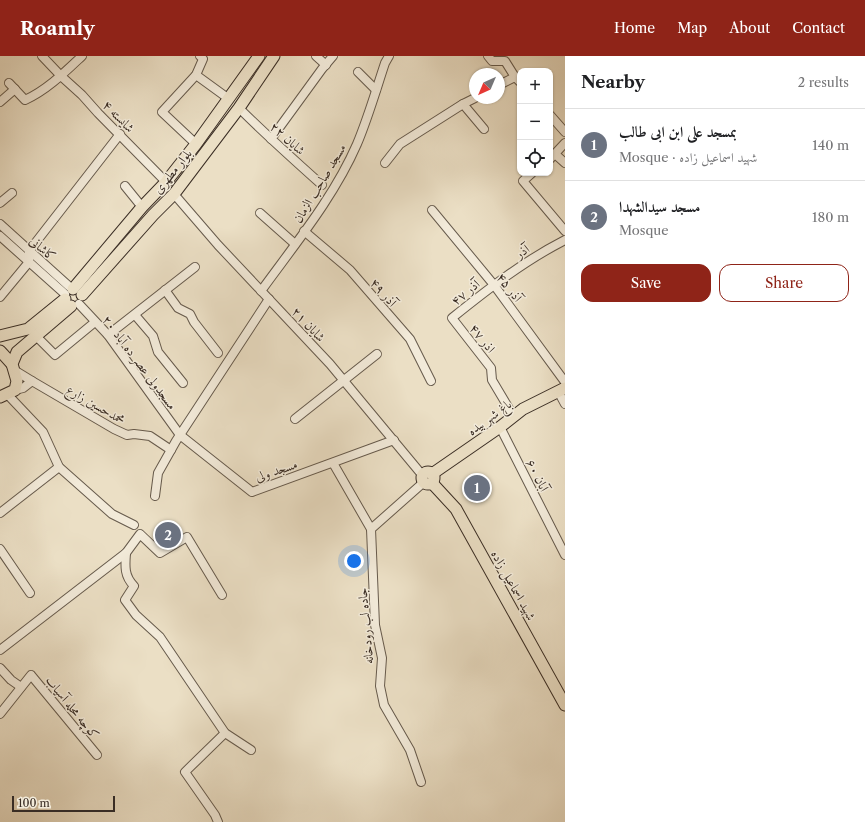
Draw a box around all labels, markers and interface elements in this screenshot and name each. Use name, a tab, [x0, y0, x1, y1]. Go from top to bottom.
text: Roamly	[20, 17, 95, 40]
text: Home	[614, 19, 655, 37]
text: Map	[677, 19, 707, 37]
text: About	[729, 19, 770, 37]
text: Contact	[792, 19, 845, 37]
north arrow	[469, 68, 505, 104]
map controls	[517, 68, 553, 176]
button: +	[517, 68, 553, 104]
text: Nearby	[581, 72, 645, 92]
text: 2 results	[798, 74, 849, 90]
street label: شایسته ۴	[100, 96, 138, 136]
button: −	[517, 104, 553, 140]
street label: شایان ۲۲	[266, 118, 309, 159]
text: بمسجد علی ابن ابی طالب	[619, 122, 737, 141]
text: 1	[591, 137, 597, 153]
text: 140 m	[812, 137, 849, 153]
button: locate	[517, 140, 553, 176]
street label: مسجد صاحب الزمان	[289, 141, 351, 226]
street label: بلوار مطهری	[149, 145, 196, 197]
text: Mosque · شهید اسماعیل زاده	[619, 149, 757, 165]
text: مسجد سیدالشهدا	[619, 197, 700, 216]
text: 2	[590, 209, 598, 225]
text: 180 m	[812, 209, 849, 225]
text: Mosque	[619, 222, 669, 238]
street label: کاشانی	[26, 232, 60, 265]
street label: آذر	[510, 240, 534, 263]
button: Save	[581, 264, 711, 302]
button: Share	[719, 264, 849, 302]
street label: آذر ۴۵	[493, 269, 527, 306]
street label: آذر ۴۹	[367, 274, 401, 311]
street label: آذر ۴۷	[447, 275, 484, 309]
street label: شایان ۲۱	[288, 303, 329, 345]
street label: مسجدولی عصر ده آباد ۲۰	[99, 312, 181, 413]
street label: اذر ۴۷	[466, 320, 499, 357]
street label: محمدحسین زارع	[62, 381, 128, 431]
street label: باغ شهر بیده	[464, 396, 517, 442]
street label: مسجد ولی	[253, 455, 300, 486]
street label: آبان ۶۰	[522, 456, 553, 495]
pin: 1	[464, 473, 490, 503]
pin: 2	[155, 520, 181, 550]
street label: شهید اسماعیل زاده	[486, 547, 540, 624]
your location	[344, 551, 364, 571]
street label: جاده لب رودخانه	[354, 587, 378, 665]
street label: کوچه محله آسیاب	[42, 672, 103, 742]
scale bar	[12, 794, 115, 813]
text: 100 m	[18, 796, 50, 810]

